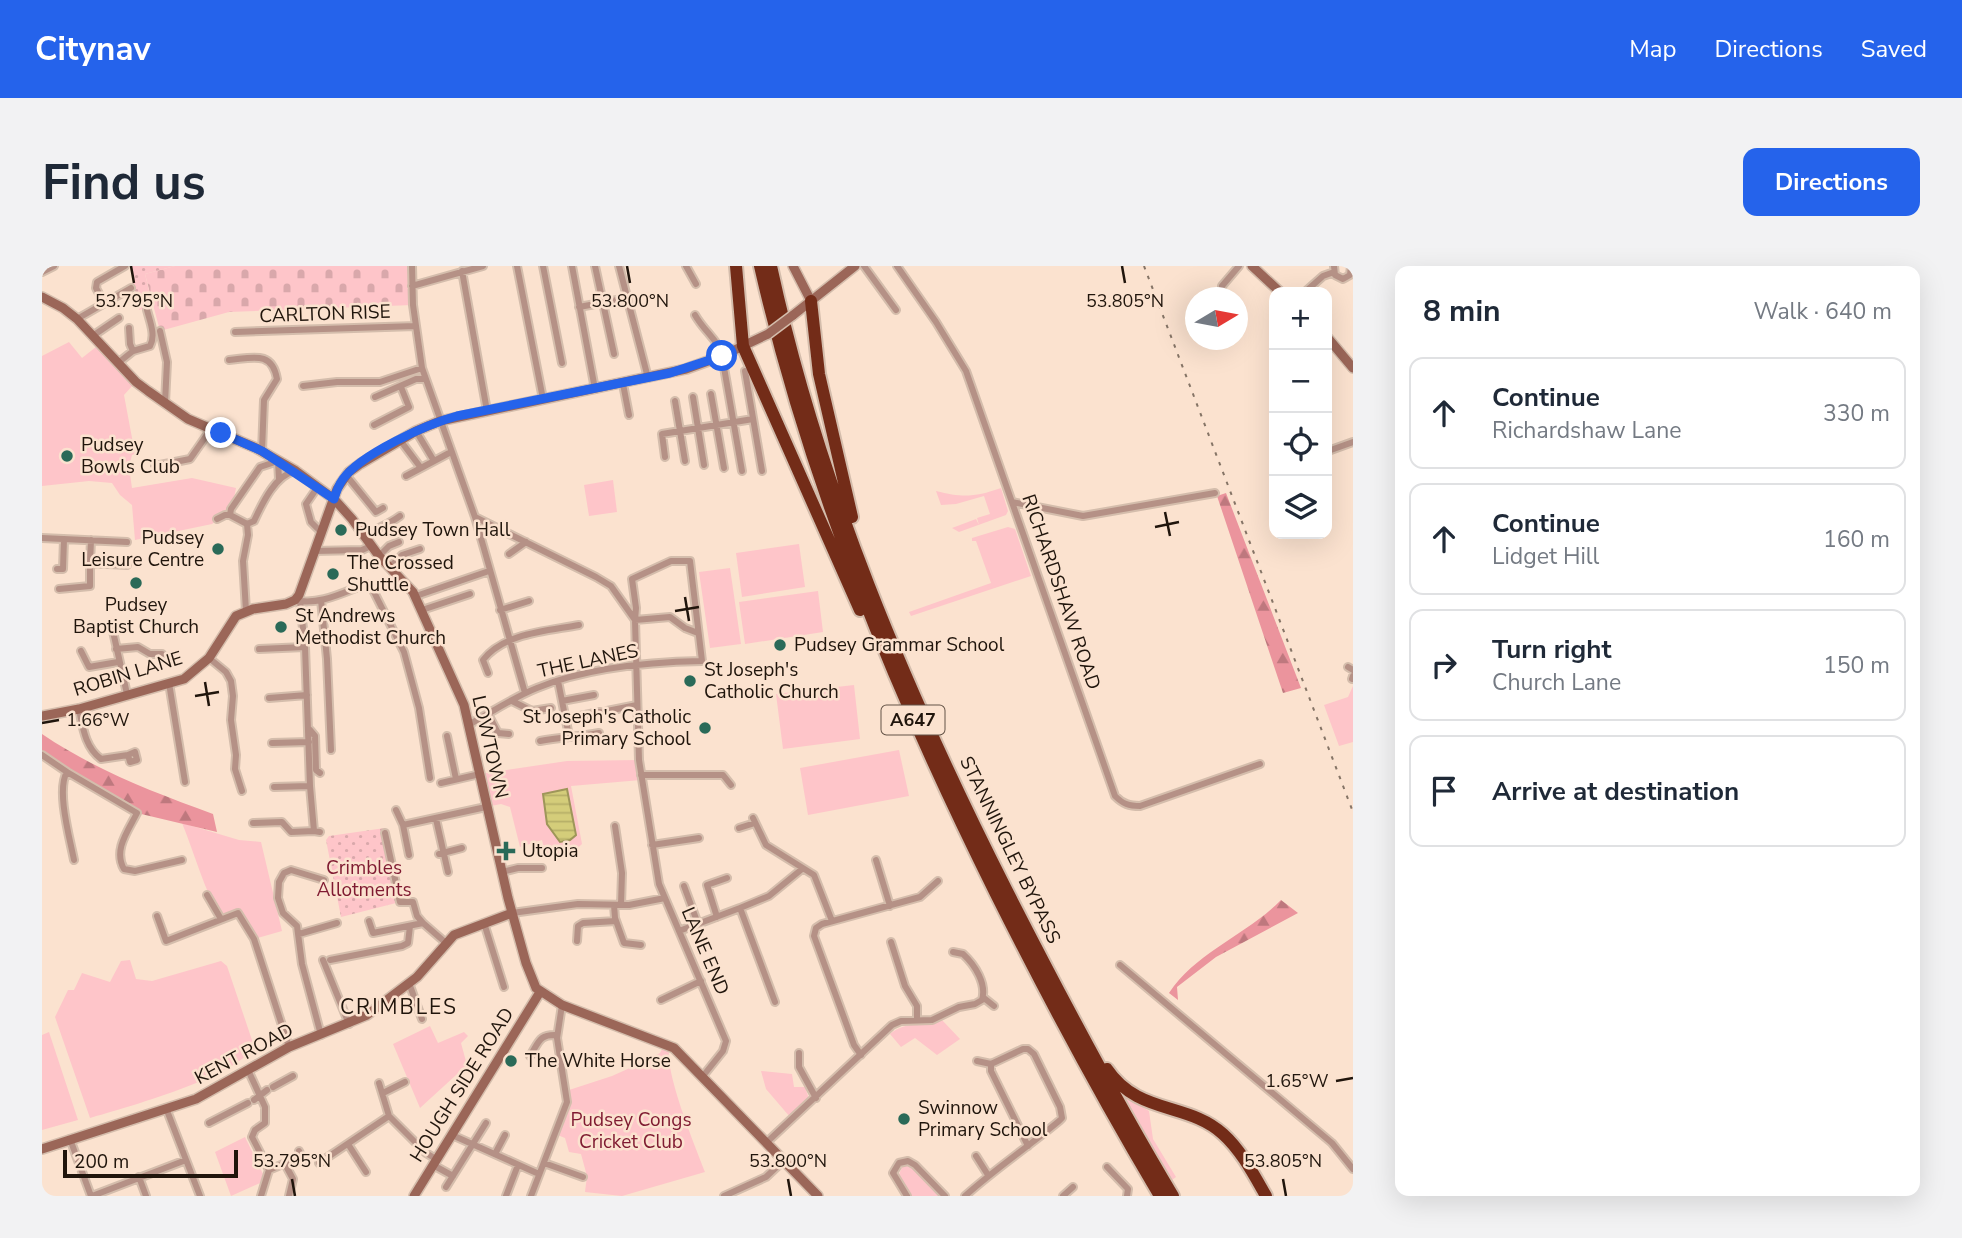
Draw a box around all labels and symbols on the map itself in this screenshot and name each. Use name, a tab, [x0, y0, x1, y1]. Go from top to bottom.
north arrow	[1185, 287, 1248, 350]
text: 53.795°N	[95, 289, 173, 313]
text: 53.800°N	[591, 289, 669, 313]
text: 53.805°N	[1086, 289, 1164, 313]
street label: CARLTON RISE	[259, 299, 391, 329]
route start	[706, 340, 737, 371]
route end	[205, 417, 236, 448]
place label: Pudsey Bowls Club	[81, 432, 180, 480]
marker: Pudsey Bowls Club	[59, 448, 75, 464]
street label: RICHARDSHAW ROAD	[1015, 491, 1107, 693]
place label: Pudsey Town Hall	[355, 517, 511, 543]
marker: Pudsey Town Hall	[333, 522, 349, 538]
place label: Pudsey Leisure Centre	[81, 525, 204, 573]
marker: Pudsey Leisure Centre	[210, 541, 226, 557]
place label: The Crossed Shuttle	[347, 550, 454, 598]
marker: The Crossed Shuttle	[325, 566, 341, 582]
marker: Pudsey Baptist Church	[128, 575, 144, 591]
place label: Pudsey Baptist Church	[73, 592, 199, 640]
place label: St Andrews Methodist Church	[295, 603, 446, 651]
marker: St Andrews Methodist Church	[273, 619, 289, 635]
place label: Pudsey Grammar School	[794, 632, 1005, 658]
marker: Pudsey Grammar School	[772, 637, 788, 653]
street label: THE LANES	[535, 638, 641, 684]
street label: ROBIN LANE	[70, 645, 186, 703]
place label: St Joseph's Catholic Church	[704, 657, 839, 705]
marker: St Joseph's Catholic Church	[682, 673, 698, 689]
street label: LOWTOWN	[466, 693, 514, 801]
place label: St Joseph's Catholic Primary School	[522, 704, 691, 752]
road number: A647	[882, 706, 945, 734]
text: 1.66°W	[66, 708, 130, 732]
marker: St Joseph's Catholic Primary School	[697, 720, 713, 736]
street label: STANNINGLEY BYPASS	[953, 752, 1067, 948]
place label: Utopia	[522, 838, 579, 864]
marker: Utopia	[496, 841, 516, 861]
park label: Crimbles Allotments	[316, 855, 412, 903]
street label: LANE END	[675, 903, 735, 999]
district label: CRIMBLES	[340, 993, 458, 1021]
street label: HOUGH SIDE ROAD	[404, 1003, 520, 1167]
street label: KENT ROAD	[190, 1017, 298, 1091]
place label: The White Horse	[525, 1048, 671, 1074]
marker: The White Horse	[503, 1053, 519, 1069]
text: 1.65°W	[1265, 1069, 1329, 1093]
place label: Swinnow Primary School	[918, 1095, 1048, 1143]
park label: Pudsey Congs Cricket Club	[570, 1107, 692, 1155]
marker: Swinnow Primary School	[896, 1111, 912, 1127]
scale bar	[63, 1147, 238, 1179]
text: 53.795°N	[253, 1149, 331, 1173]
text: 53.800°N	[749, 1149, 827, 1173]
text: 53.805°N	[1244, 1149, 1322, 1173]

